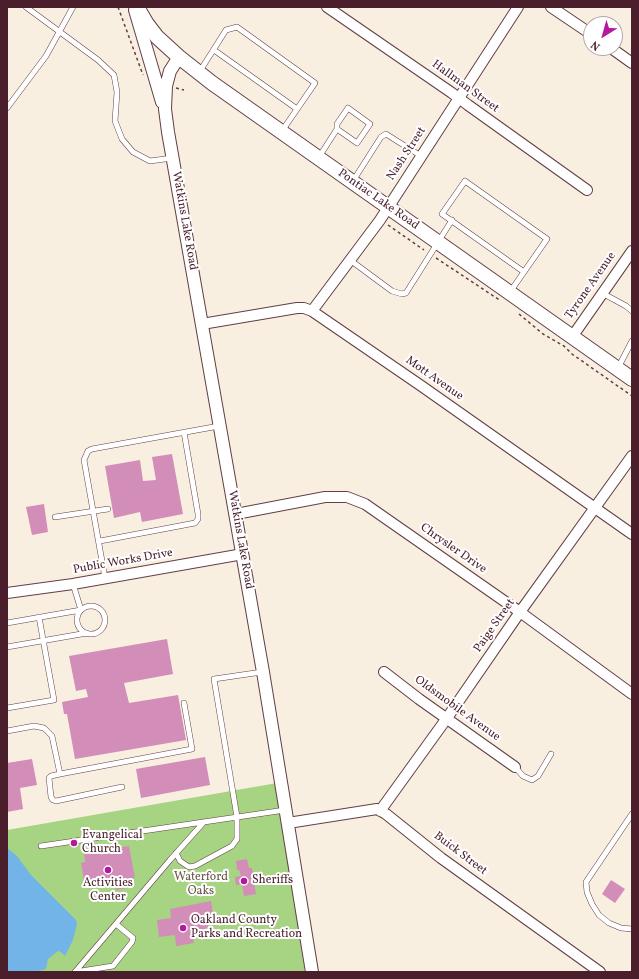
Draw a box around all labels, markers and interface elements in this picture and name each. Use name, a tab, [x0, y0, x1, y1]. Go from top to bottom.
north arrow	[583, 16, 623, 56]
text: N	[588, 37, 604, 54]
street label: Hallman Street	[428, 58, 502, 116]
street label: Nash Street	[384, 124, 430, 184]
street label: Pontiac Lake Road	[335, 167, 421, 233]
street label: Watkins Lake Road	[168, 170, 200, 272]
street label: Tyrone Avenue	[562, 250, 620, 322]
street label: Mott Avenue	[402, 354, 466, 404]
street label: Watkins Lake Road	[224, 489, 256, 591]
street label: Chrysler Drive	[417, 521, 489, 577]
street label: Public Works Drive	[72, 546, 174, 578]
street label: Paige Street	[471, 596, 519, 656]
street label: Oldsmobile Avenue	[411, 673, 503, 745]
place label: Evangelical Church	[82, 829, 143, 857]
street label: Buick Street	[430, 829, 490, 879]
marker: Evangelical Church	[69, 838, 79, 848]
marker: Activities Center	[103, 865, 113, 875]
park label: Waterford Oaks	[174, 871, 228, 899]
place label: Sheriffs	[252, 874, 293, 888]
marker: Sheriffs	[239, 876, 249, 886]
place label: Activities Center	[83, 877, 133, 905]
place label: Oakland County Parks and Recreation	[191, 914, 302, 942]
marker: Oakland County Parks and Recreation	[178, 923, 188, 933]

